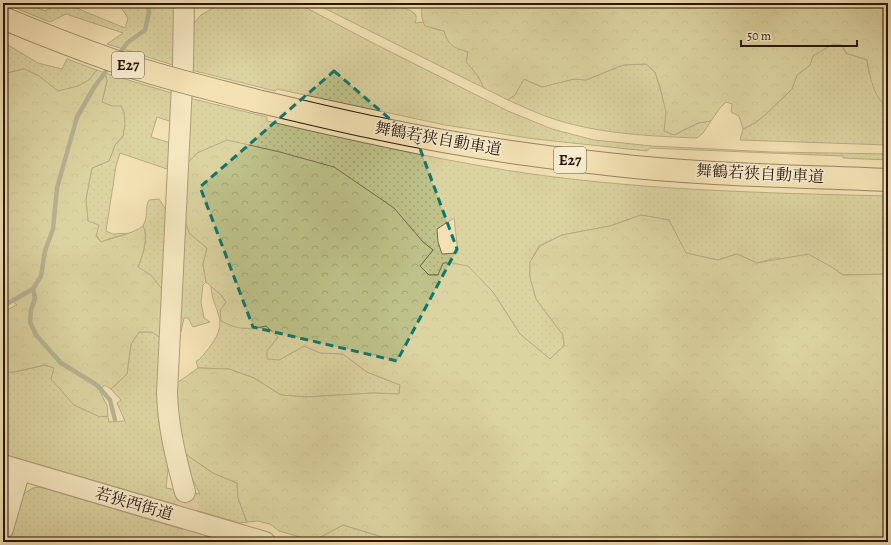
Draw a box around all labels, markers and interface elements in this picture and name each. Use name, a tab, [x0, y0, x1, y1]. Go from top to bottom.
scale bar	[741, 22, 857, 48]
text: 50 m	[747, 28, 771, 44]
road number: E27	[112, 52, 144, 78]
street label: 舞鶴若狭自動車道	[373, 117, 503, 161]
road number: E27	[554, 147, 586, 173]
street label: 舞鶴若狭自動車道	[696, 160, 824, 188]
street label: 若狭西街道	[93, 482, 175, 526]

